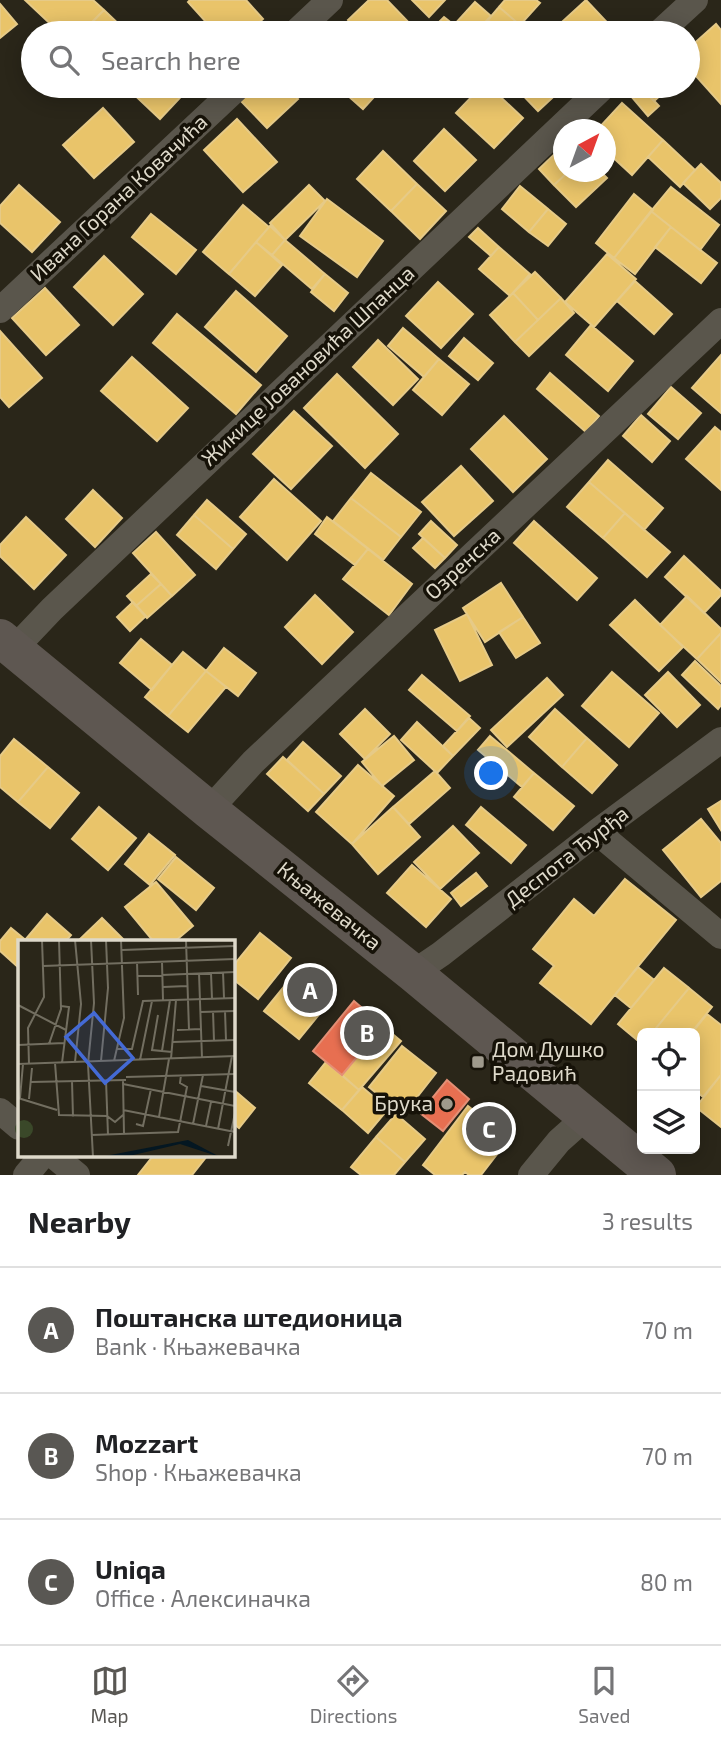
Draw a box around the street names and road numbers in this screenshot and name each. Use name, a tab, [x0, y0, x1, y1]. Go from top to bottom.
street label: Ивана Горана Ковачића	[24, 108, 212, 286]
street label: Жикице Јовановића Шпанца	[195, 260, 419, 470]
street label: Озренска	[419, 522, 505, 604]
street label: Деспота Ђурђа	[499, 800, 633, 913]
street label: Књажевачка	[273, 855, 387, 954]

